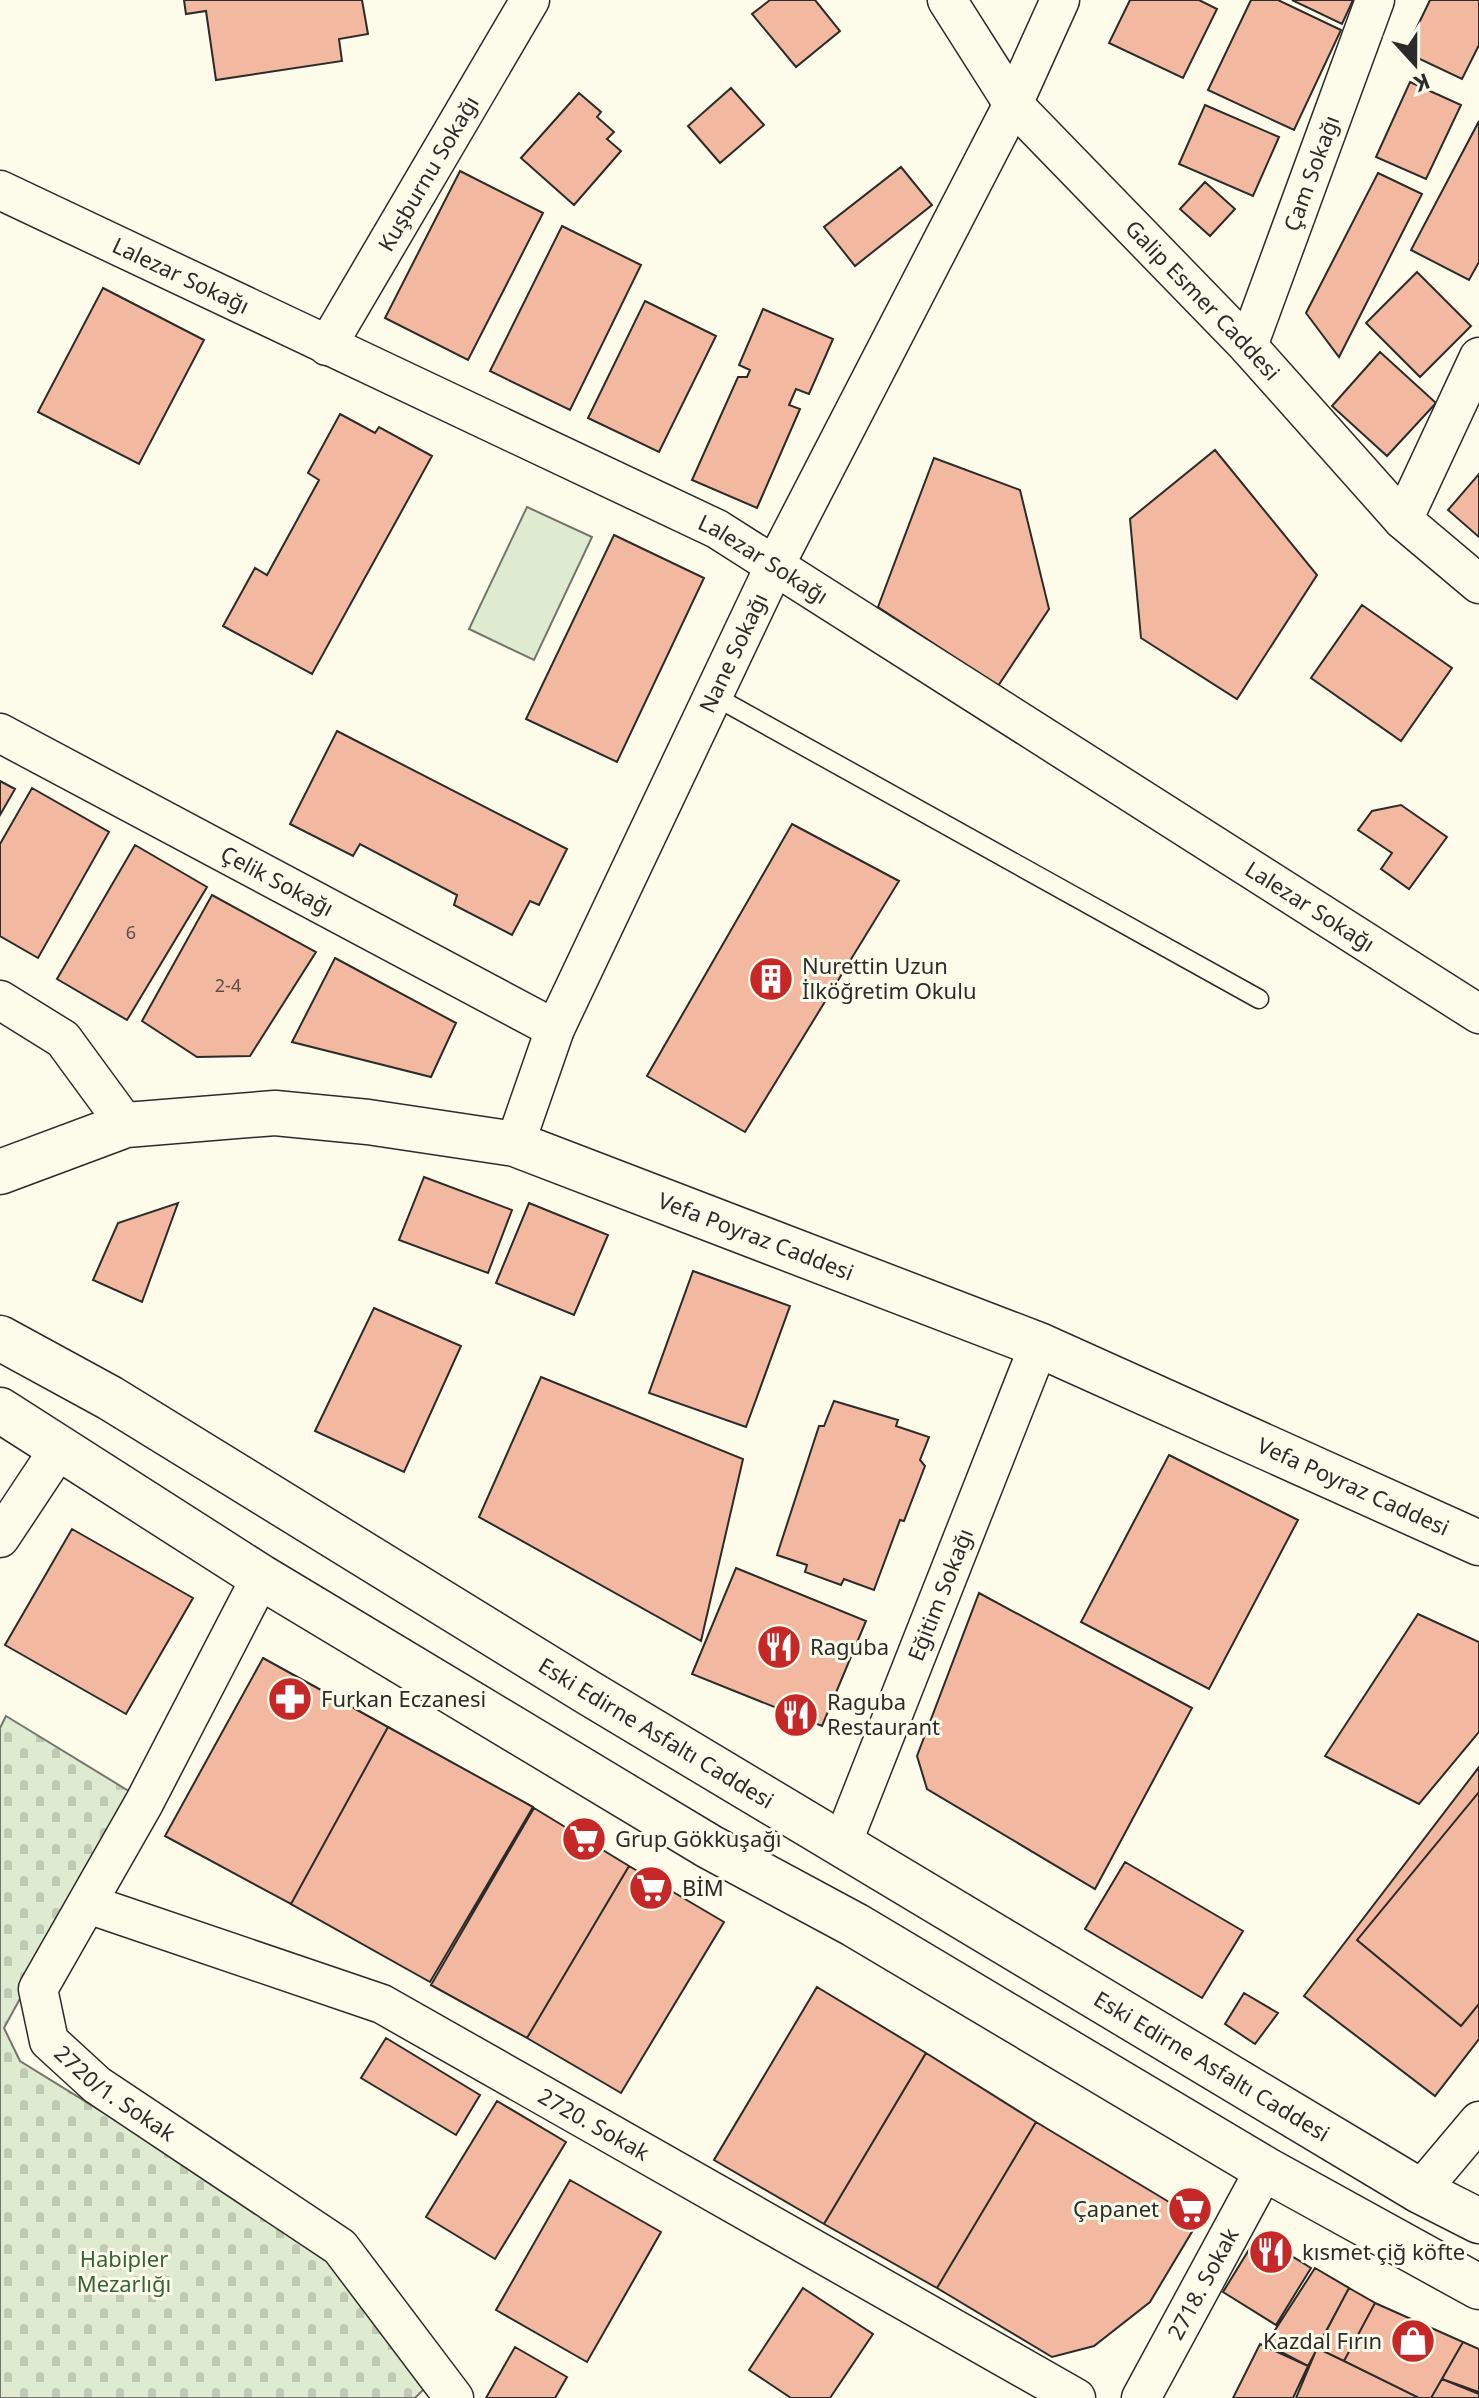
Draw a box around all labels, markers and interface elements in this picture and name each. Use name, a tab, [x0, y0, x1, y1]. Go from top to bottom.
north arrow	[1375, 24, 1455, 104]
text: K	[1410, 67, 1435, 100]
street label: Kuşburnu Sokağı	[370, 90, 485, 256]
street label: Çam Sokağı	[1275, 111, 1345, 235]
street label: Galip Esmer Caddesi	[1119, 213, 1287, 386]
street label: Lalezar Sokağı	[108, 229, 255, 320]
street label: Lalezar Sokağı	[694, 506, 834, 610]
street label: Nane Sokağı	[691, 588, 774, 717]
street label: Çelik Sokağı	[216, 837, 339, 922]
street label: Lalezar Sokağı	[1240, 853, 1381, 958]
house number: 6	[126, 920, 136, 944]
place label: Nurettin Uzun İlköğretim Okulu	[802, 950, 976, 1005]
building icon: Nurettin Uzun İlköğretim Okulu	[747, 955, 795, 1003]
house number: 2-4	[215, 973, 241, 997]
street label: Vefa Poyraz Caddesi	[654, 1184, 858, 1287]
street label: Vefa Poyraz Caddesi	[1253, 1429, 1454, 1542]
street label: Eğitim Sokağı	[900, 1524, 979, 1665]
restaurant icon: Raguba	[755, 1623, 803, 1671]
place label: Raguba	[810, 1631, 889, 1661]
street label: Eski Edirne Asfaltı Caddesi	[533, 1650, 780, 1815]
pharmacy icon: Furkan Eczanesi	[266, 1675, 314, 1723]
place label: Furkan Eczanesi	[321, 1683, 486, 1713]
place label: Raguba Restaurant	[827, 1686, 940, 1741]
restaurant icon: Raguba Restaurant	[772, 1691, 820, 1739]
supermarket icon: Grup Gökkuşağı	[560, 1815, 608, 1863]
place label: Grup Gökkuşağı	[615, 1823, 781, 1853]
supermarket icon: BİM	[627, 1864, 675, 1912]
place label: BİM	[682, 1872, 724, 1902]
street label: Eski Edirne Asfaltı Caddesi	[1089, 1983, 1336, 2148]
street label: 2720/1. Sokak	[49, 2037, 182, 2147]
street label: 2720. Sokak	[533, 2080, 655, 2167]
supermarket icon: Çapanet	[1166, 2185, 1214, 2233]
place label: Çapanet	[1073, 2193, 1159, 2223]
street label: 2718. Sokak	[1159, 2222, 1245, 2345]
restaurant icon: kısmet çiğ köfte	[1247, 2228, 1295, 2276]
place label: kısmet çiğ köfte	[1302, 2236, 1465, 2266]
park label: Habipler Mezarlığı	[77, 2243, 171, 2298]
shop icon: Kazdal Fırın	[1389, 2317, 1437, 2365]
place label: Kazdal Fırın	[1263, 2325, 1382, 2355]

